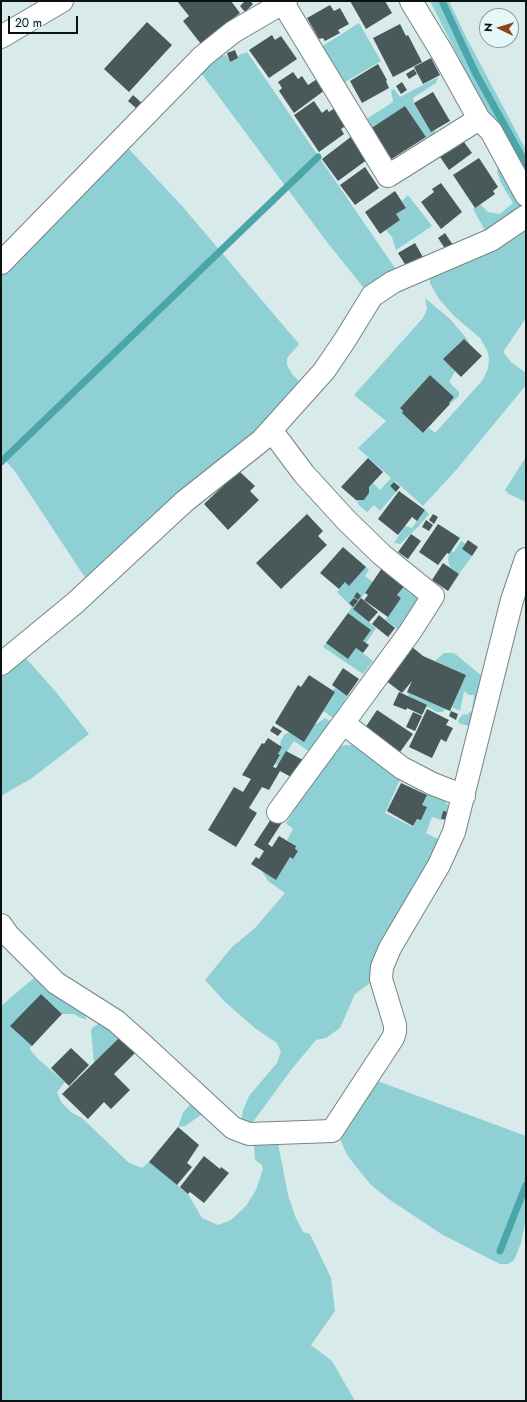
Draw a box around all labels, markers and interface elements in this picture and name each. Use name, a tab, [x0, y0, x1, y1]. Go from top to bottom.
scale bar	[10, 8, 80, 34]
north arrow	[479, 8, 519, 48]
text: 20 m	[15, 14, 42, 32]
text: N	[480, 22, 496, 32]

